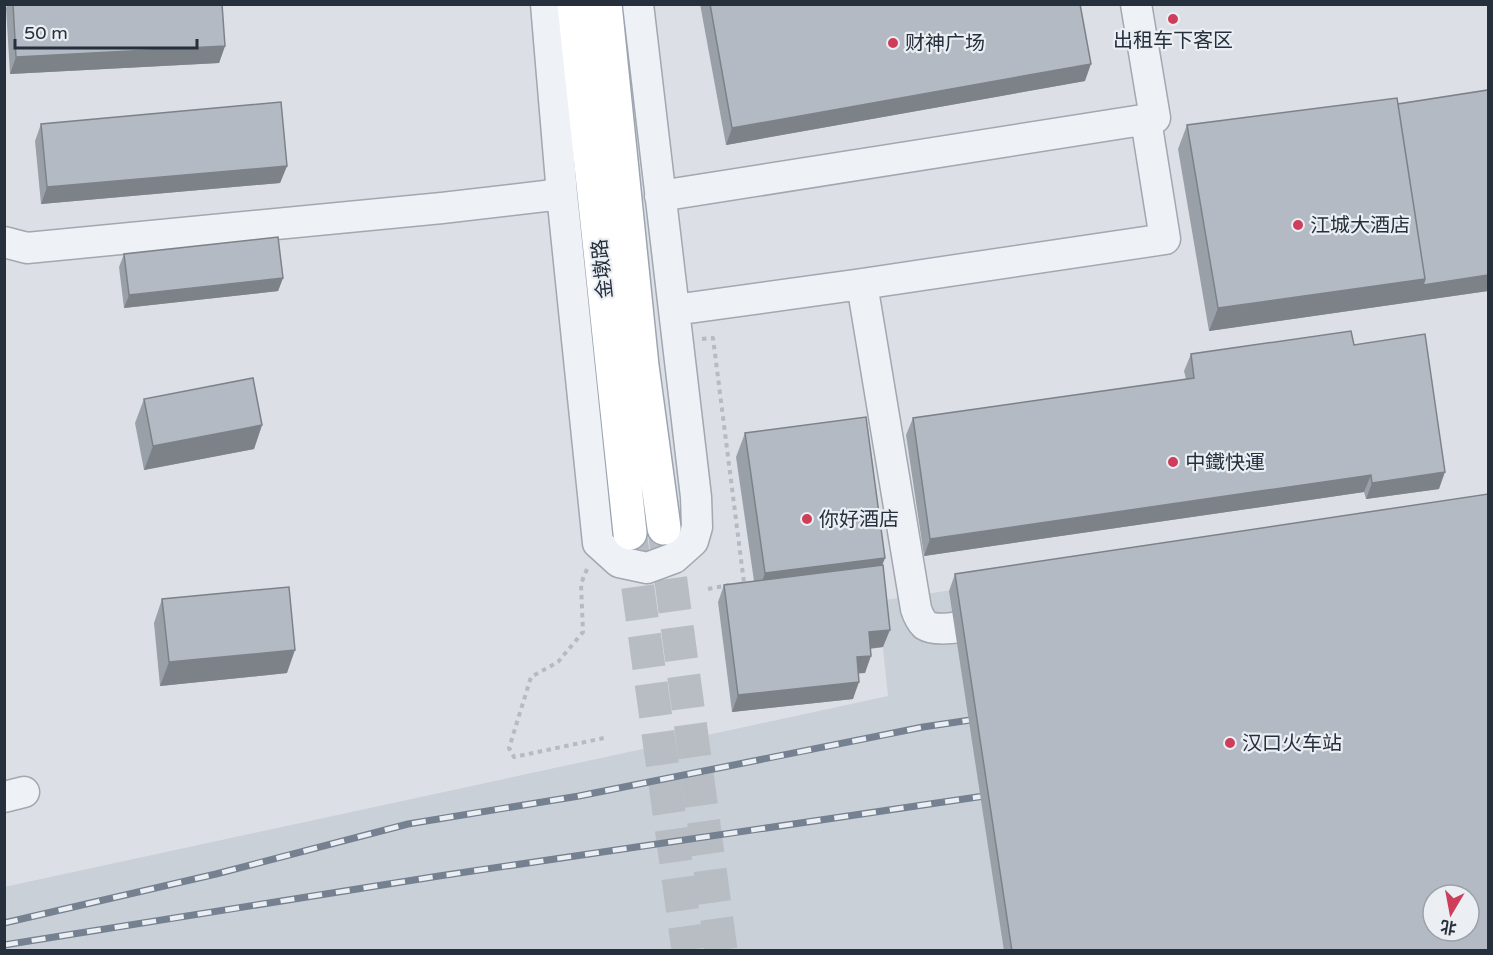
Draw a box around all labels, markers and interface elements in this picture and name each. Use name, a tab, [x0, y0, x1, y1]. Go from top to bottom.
scale bar	[15, 12, 196, 50]
marker: 出租车下客区	[1166, 12, 1180, 26]
text: 50 m	[24, 22, 68, 44]
place label: 出租车下客区	[1113, 29, 1233, 53]
place label: 财神广场	[905, 32, 985, 56]
marker: 财神广场	[886, 36, 900, 50]
place label: 江城大酒店	[1310, 214, 1410, 238]
marker: 江城大酒店	[1291, 218, 1305, 232]
street label: 金墩路	[588, 238, 618, 300]
place label: 中鐵快運	[1185, 451, 1265, 475]
marker: 中鐵快運	[1166, 455, 1180, 469]
place label: 你好酒店	[819, 508, 899, 532]
marker: 你好酒店	[800, 512, 814, 526]
place label: 汉口火车站	[1242, 732, 1342, 756]
marker: 汉口火车站	[1223, 736, 1237, 750]
north arrow	[1421, 883, 1481, 943]
text: 北	[1439, 916, 1458, 938]

